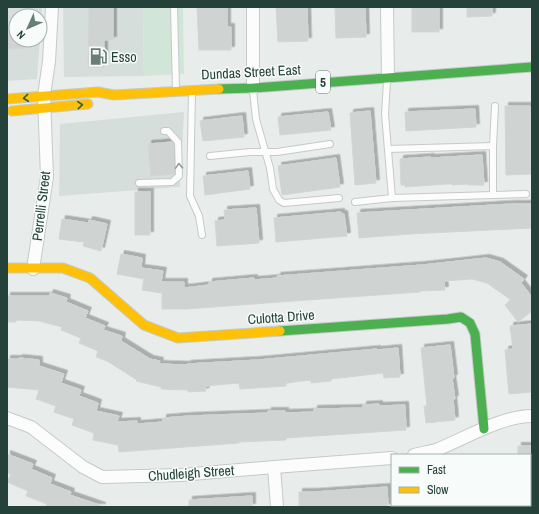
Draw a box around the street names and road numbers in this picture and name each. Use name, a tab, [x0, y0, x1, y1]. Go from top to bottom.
street label: Dundas Street East	[201, 60, 301, 84]
road number: 5	[316, 71, 330, 93]
street label: Perrelli Street	[28, 170, 54, 242]
street label: Culotta Drive	[247, 306, 315, 328]
street label: Chudleigh Street	[147, 461, 235, 485]

